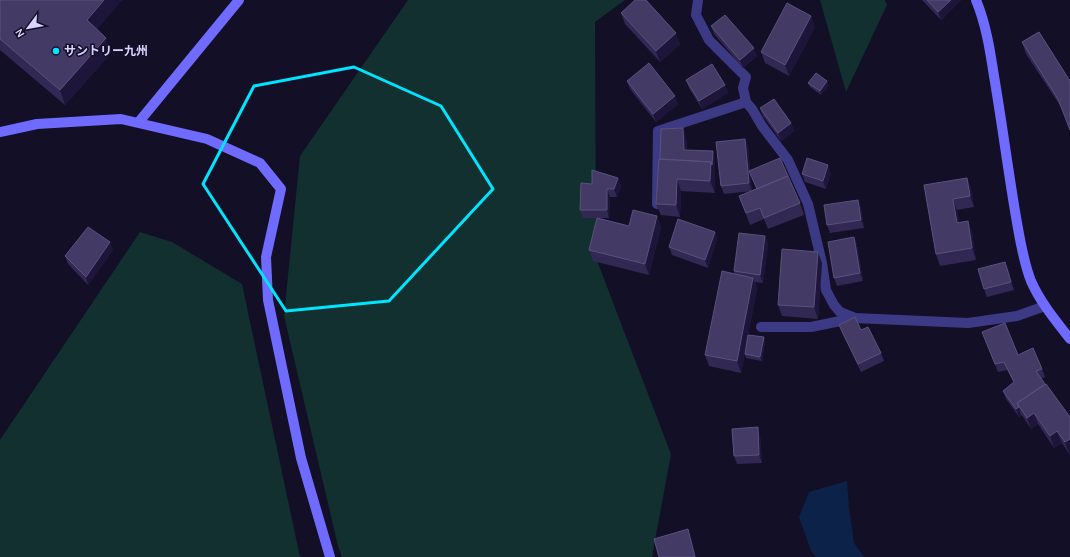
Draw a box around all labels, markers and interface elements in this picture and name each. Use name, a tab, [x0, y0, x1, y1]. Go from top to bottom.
north arrow	[8, 8, 48, 48]
text: N	[12, 26, 28, 40]
place label: サントリー九州	[64, 44, 148, 58]
marker: サントリー九州	[51, 46, 61, 56]

